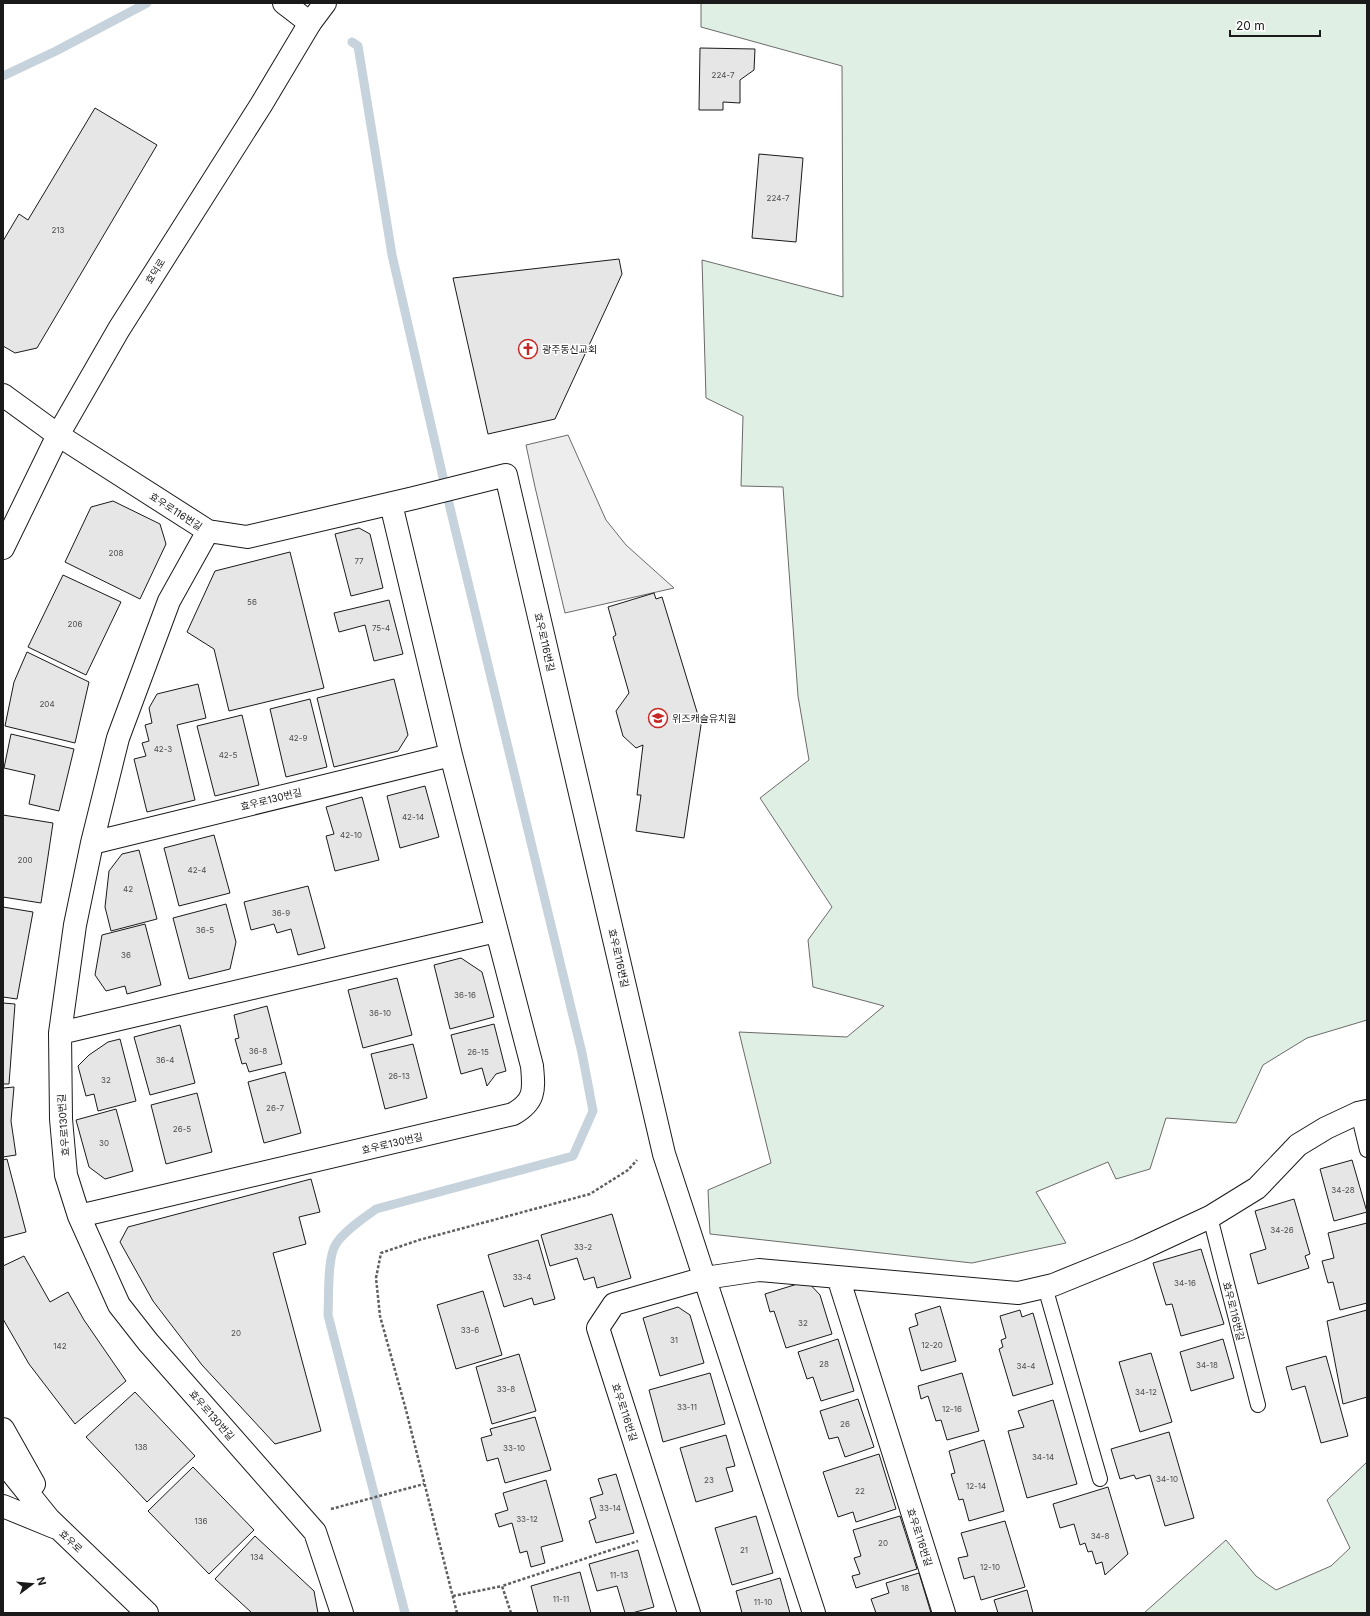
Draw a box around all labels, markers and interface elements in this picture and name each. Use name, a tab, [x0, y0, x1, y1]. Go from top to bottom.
scale bar	[1230, 12, 1320, 38]
text: 20 m	[1236, 18, 1265, 33]
house number: 224-7	[712, 70, 735, 80]
house number: 224-7	[767, 193, 790, 203]
house number: 213	[51, 225, 65, 235]
street label: 효덕로	[143, 256, 167, 286]
church icon: 광주동신교회	[517, 338, 539, 360]
place label: 광주동신교회	[542, 343, 597, 355]
street label: 효우로116번길	[147, 490, 205, 532]
house number: 208	[109, 548, 123, 558]
house number: 77	[354, 556, 364, 566]
house number: 56	[247, 597, 257, 607]
street label: 효우로116번길	[532, 611, 558, 673]
house number: 206	[68, 619, 82, 629]
house number: 75-4	[372, 623, 390, 633]
house number: 204	[39, 699, 55, 709]
school or university icon: 위즈캐슬유치원	[647, 707, 669, 729]
place label: 위즈캐슬유치원	[672, 712, 736, 724]
house number: 42-9	[289, 733, 307, 743]
house number: 42-3	[154, 744, 172, 754]
house number: 42-5	[219, 750, 237, 760]
street label: 효우로130번길	[239, 786, 303, 812]
house number: 42-14	[402, 812, 424, 822]
house number: 42-10	[340, 830, 362, 840]
house number: 200	[18, 855, 32, 865]
house number: 42-4	[188, 865, 206, 875]
house number: 42	[123, 884, 133, 894]
house number: 36-9	[272, 908, 290, 918]
house number: 36-5	[196, 925, 214, 935]
street label: 효우로116번길	[606, 927, 632, 989]
house number: 36	[121, 950, 131, 960]
house number: 36-16	[454, 990, 476, 1000]
house number: 36-10	[369, 1008, 391, 1018]
house number: 36-8	[249, 1046, 267, 1056]
house number: 26-15	[467, 1047, 489, 1057]
house number: 36-4	[156, 1055, 174, 1065]
house number: 26-13	[388, 1071, 410, 1081]
house number: 32	[101, 1075, 111, 1085]
street label: 효우로130번길	[55, 1093, 71, 1157]
house number: 26-7	[266, 1103, 284, 1113]
house number: 26-5	[173, 1124, 191, 1134]
street label: 효우로130번길	[360, 1130, 424, 1156]
house number: 30	[99, 1138, 109, 1148]
house number: 34-28	[1331, 1185, 1355, 1195]
house number: 34-26	[1270, 1225, 1294, 1235]
house number: 33-2	[574, 1242, 592, 1252]
house number: 33-4	[513, 1272, 531, 1282]
house number: 34-16	[1174, 1278, 1196, 1288]
street label: 효우로116번길	[1221, 1280, 1247, 1342]
house number: 32	[798, 1318, 808, 1328]
house number: 33-6	[461, 1325, 479, 1335]
house number: 20	[231, 1328, 241, 1338]
house number: 31	[670, 1335, 678, 1345]
house number: 12-20	[921, 1340, 943, 1350]
house number: 142	[53, 1341, 67, 1351]
house number: 28	[819, 1359, 829, 1369]
house number: 34-18	[1196, 1360, 1218, 1370]
house number: 34-4	[1017, 1361, 1035, 1371]
street label: 효우로116번길	[610, 1381, 640, 1443]
house number: 33-8	[497, 1384, 515, 1394]
street label: 효우로130번길	[187, 1387, 237, 1443]
house number: 34-12	[1135, 1387, 1157, 1397]
house number: 33-11	[677, 1402, 697, 1412]
house number: 12-16	[942, 1404, 962, 1414]
house number: 26	[840, 1419, 850, 1429]
house number: 138	[134, 1442, 148, 1452]
house number: 33-10	[503, 1443, 525, 1453]
house number: 34-14	[1032, 1452, 1054, 1462]
house number: 34-10	[1156, 1474, 1178, 1484]
house number: 23	[704, 1475, 714, 1485]
house number: 12-14	[966, 1481, 986, 1491]
house number: 22	[855, 1486, 865, 1496]
house number: 33-14	[599, 1503, 621, 1513]
street label: 효우로116번길	[905, 1506, 935, 1568]
house number: 33-12	[516, 1514, 538, 1524]
house number: 136	[194, 1516, 208, 1526]
street label: 효우로	[57, 1527, 85, 1555]
house number: 34-8	[1091, 1531, 1109, 1541]
house number: 20	[878, 1538, 888, 1548]
house number: 21	[740, 1545, 748, 1555]
house number: 134	[250, 1552, 264, 1562]
house number: 12-10	[980, 1562, 1000, 1572]
north arrow	[12, 1564, 52, 1604]
house number: 11-13	[610, 1570, 628, 1580]
text: N	[34, 1575, 49, 1587]
house number: 18	[901, 1583, 909, 1593]
house number: 11-11	[553, 1594, 569, 1604]
house number: 11-10	[754, 1597, 772, 1607]

